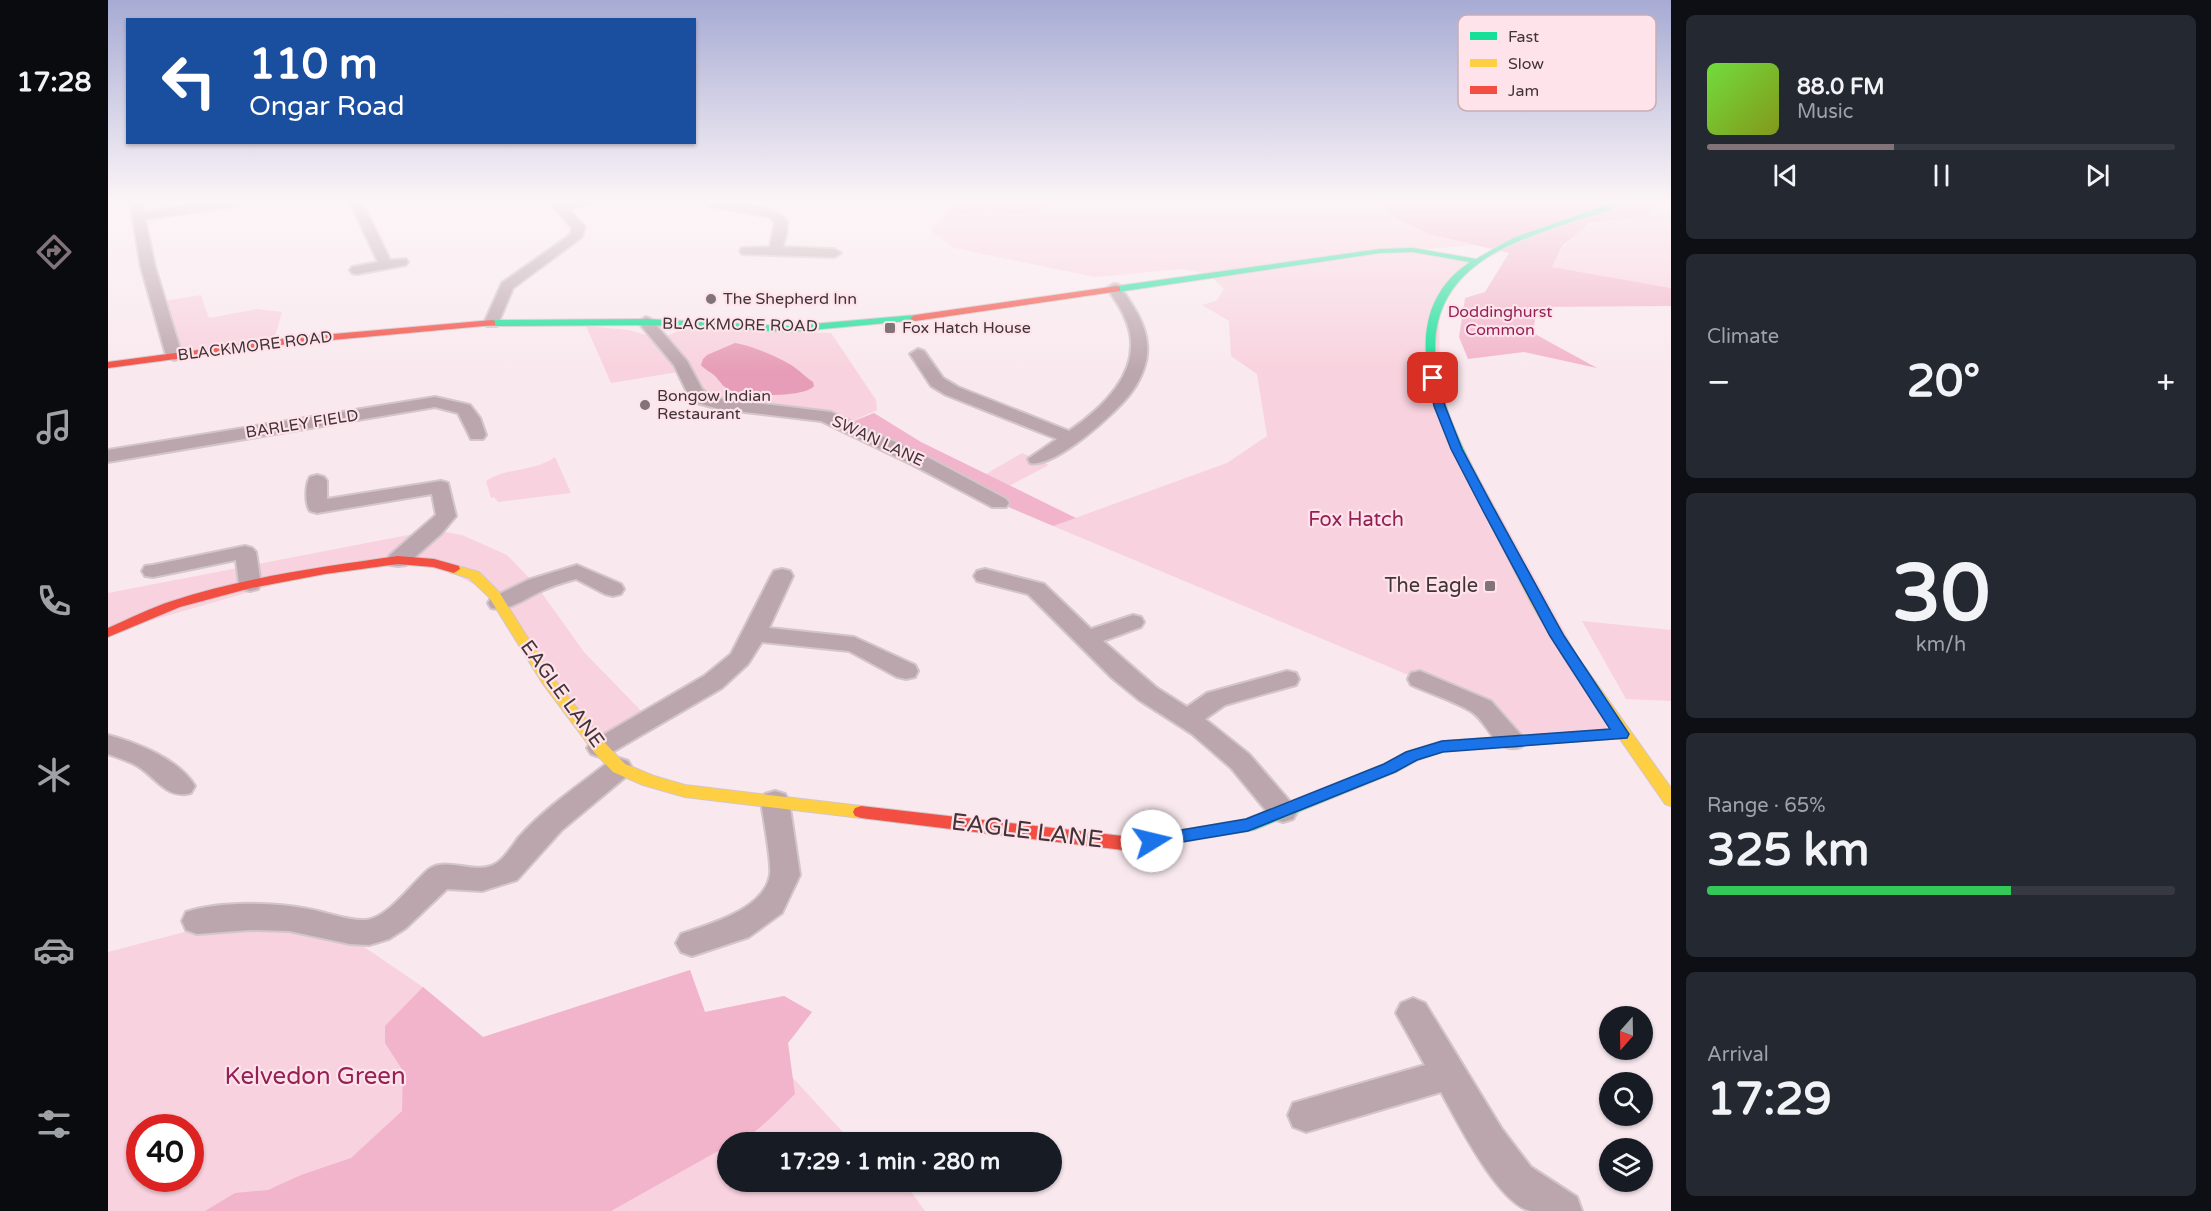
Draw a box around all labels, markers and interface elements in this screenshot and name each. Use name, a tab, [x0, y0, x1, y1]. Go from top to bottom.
legend	[1458, 15, 1656, 111]
text: Fast	[1508, 27, 1539, 47]
text: 110 m	[249, 39, 378, 90]
icon: left	[150, 42, 228, 120]
text: Slow	[1508, 54, 1544, 74]
text: 17:28	[17, 66, 91, 99]
text: 88.0 FM	[1797, 74, 1885, 100]
text: Jam	[1508, 81, 1539, 101]
text: Ongar Road	[249, 90, 405, 123]
text: Music	[1797, 100, 1853, 124]
icon: previous	[1769, 159, 1802, 192]
icon: pause	[1925, 159, 1958, 192]
icon: next	[2081, 159, 2114, 192]
icon: directions	[33, 231, 75, 273]
place label: The Shepherd Inn	[723, 289, 857, 309]
marker: The Shepherd Inn	[704, 292, 718, 306]
park label: Doddinghurst Common	[1448, 302, 1552, 340]
street label: BLACKMORE ROAD	[662, 314, 818, 336]
place label: Fox Hatch House	[902, 318, 1031, 338]
marker: Fox Hatch House	[883, 321, 897, 335]
text: Climate	[1707, 325, 1779, 349]
street label: BLACKMORE ROAD	[176, 327, 334, 365]
pin	[1407, 352, 1458, 403]
text: 20°	[1907, 355, 1980, 409]
icon: arrive	[1416, 361, 1449, 394]
text: −	[1707, 363, 1731, 402]
text: +	[2156, 363, 2175, 402]
place label: Bongow Indian Restaurant	[657, 386, 771, 424]
marker: Bongow Indian Restaurant	[638, 398, 652, 412]
street label: BARLEY FIELD	[244, 405, 360, 443]
icon: music	[33, 406, 75, 448]
street label: SWAN LANE	[829, 411, 927, 471]
park label: Fox Hatch	[1308, 508, 1404, 532]
text: 30	[1892, 547, 1990, 641]
place label: The Eagle	[1384, 574, 1478, 598]
marker: The Eagle	[1483, 579, 1497, 593]
icon: phone	[33, 580, 75, 622]
text: km/h	[1916, 633, 1966, 657]
street label: EAGLE LANE	[515, 636, 609, 752]
icon: climate	[33, 754, 75, 796]
text: Range · 65%	[1707, 794, 1826, 818]
street label: EAGLE LANE	[950, 807, 1104, 855]
position arrow	[1120, 809, 1184, 873]
text: 325 km	[1707, 824, 1869, 878]
icon: car	[33, 929, 75, 971]
north arrow	[1599, 1006, 1653, 1060]
map controls	[1599, 1006, 1653, 1192]
text: Arrival	[1707, 1043, 1769, 1067]
park label: Kelvedon Green	[224, 1062, 406, 1091]
button: search	[1599, 1072, 1653, 1126]
text: 17:29	[1707, 1073, 1832, 1127]
icon: filters	[33, 1103, 75, 1145]
speed limit sign: 40	[126, 1114, 204, 1192]
button: layers	[1599, 1138, 1653, 1192]
text: 17:29 · 1 min · 280 m	[779, 1149, 1000, 1175]

